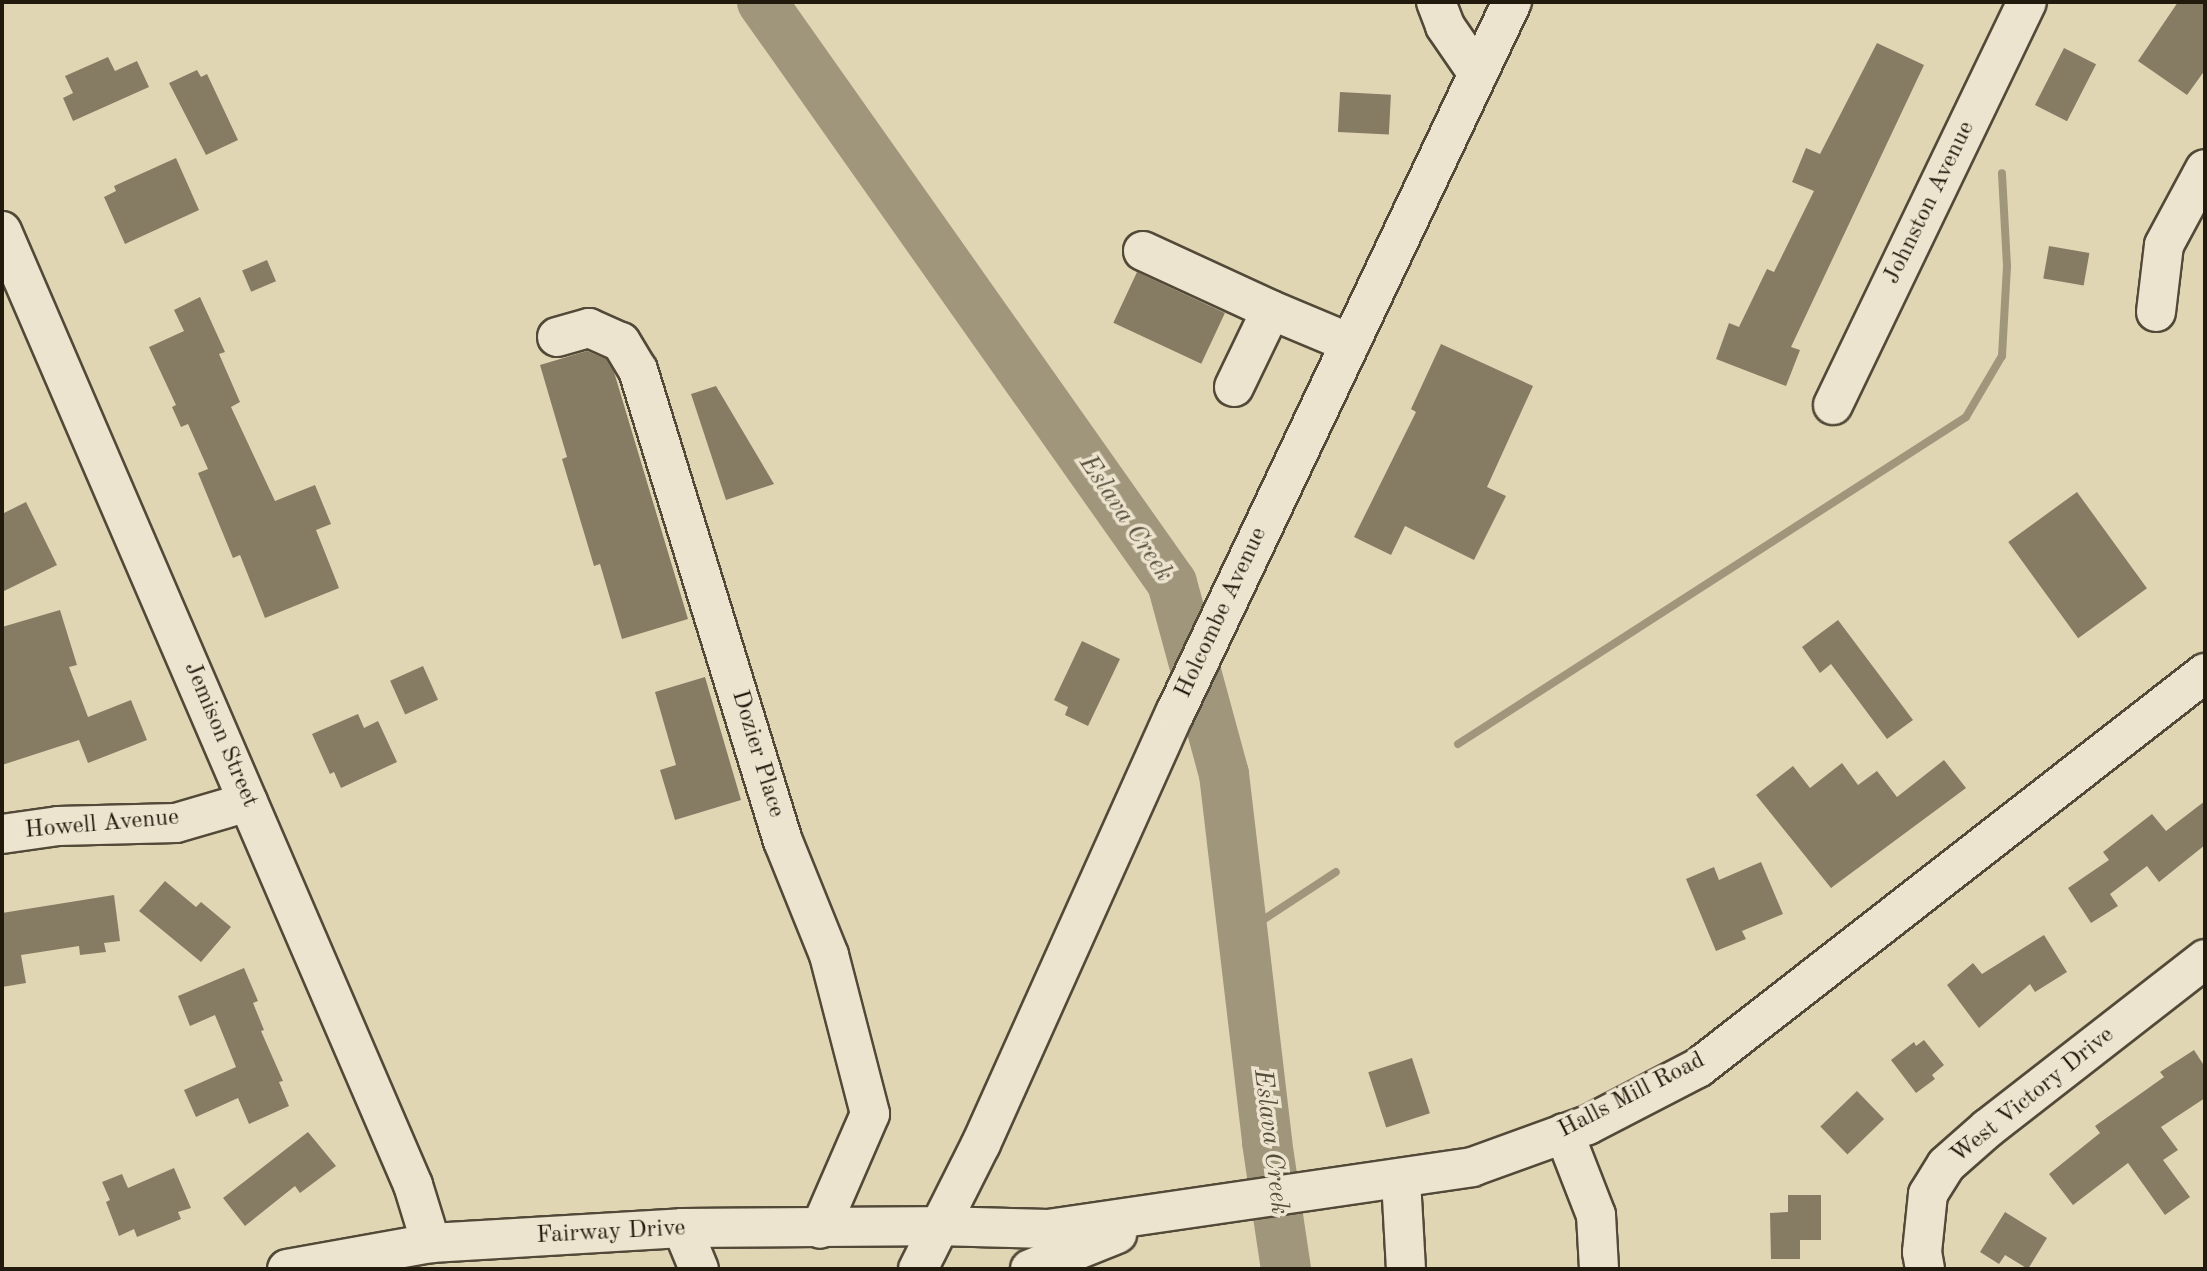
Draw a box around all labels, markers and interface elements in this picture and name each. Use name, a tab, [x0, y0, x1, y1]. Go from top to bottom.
street label: Johnston Avenue	[1878, 117, 1982, 289]
water label: Eslava Creek	[1071, 450, 1179, 588]
street label: Holcombe Avenue	[1170, 523, 1274, 703]
street label: Jemison Street	[176, 658, 264, 812]
street label: Dozier Place	[724, 687, 790, 821]
street label: Howell Avenue	[24, 804, 180, 846]
street label: West Victory Drive	[1946, 1021, 2120, 1171]
street label: Halls Mill Road	[1554, 1047, 1710, 1145]
water label: Eslava Creek	[1246, 1068, 1294, 1216]
street label: Fairway Drive	[536, 1215, 686, 1251]

